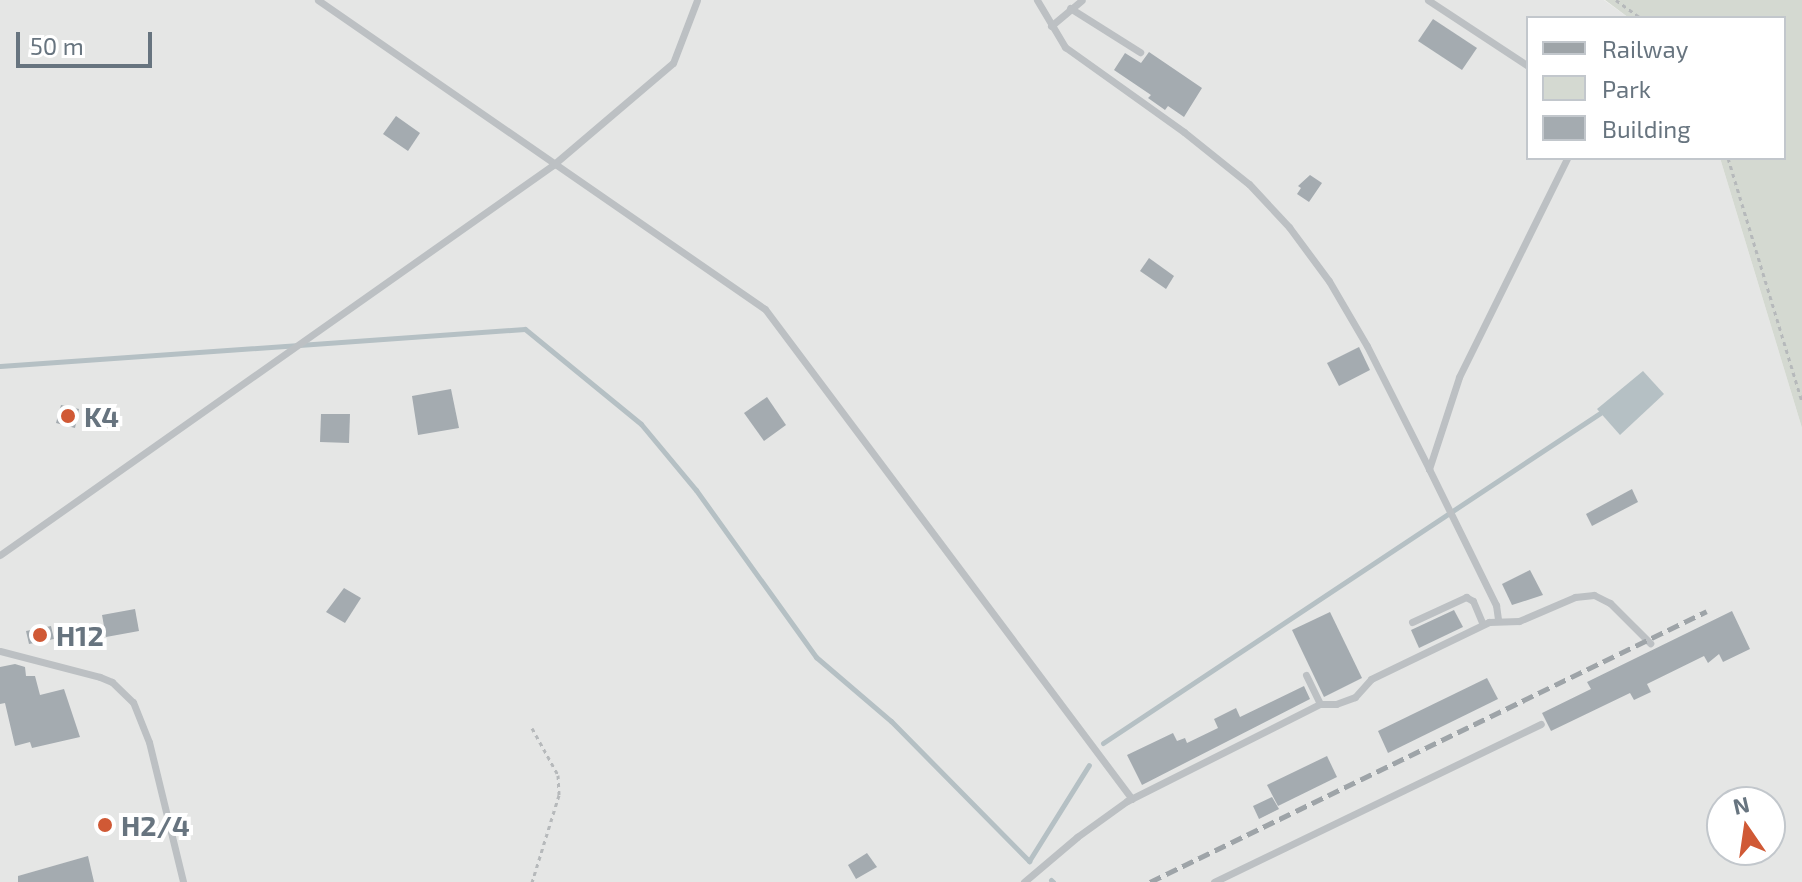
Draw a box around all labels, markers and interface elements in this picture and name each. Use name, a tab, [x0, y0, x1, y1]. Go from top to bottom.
scale bar	[20, 16, 156, 66]
legend	[1526, 16, 1786, 160]
text: 50 m	[30, 31, 84, 60]
text: Railway	[1602, 34, 1688, 63]
text: Park	[1602, 74, 1651, 103]
text: Building	[1602, 114, 1691, 143]
place label: K4	[84, 399, 119, 433]
marker: K4	[59, 407, 77, 425]
place label: H12	[56, 618, 104, 652]
marker: H12	[31, 626, 49, 644]
north arrow	[1706, 786, 1786, 866]
text: N	[1730, 790, 1752, 819]
place label: H2/4	[121, 808, 190, 842]
marker: H2/4	[96, 816, 114, 834]

